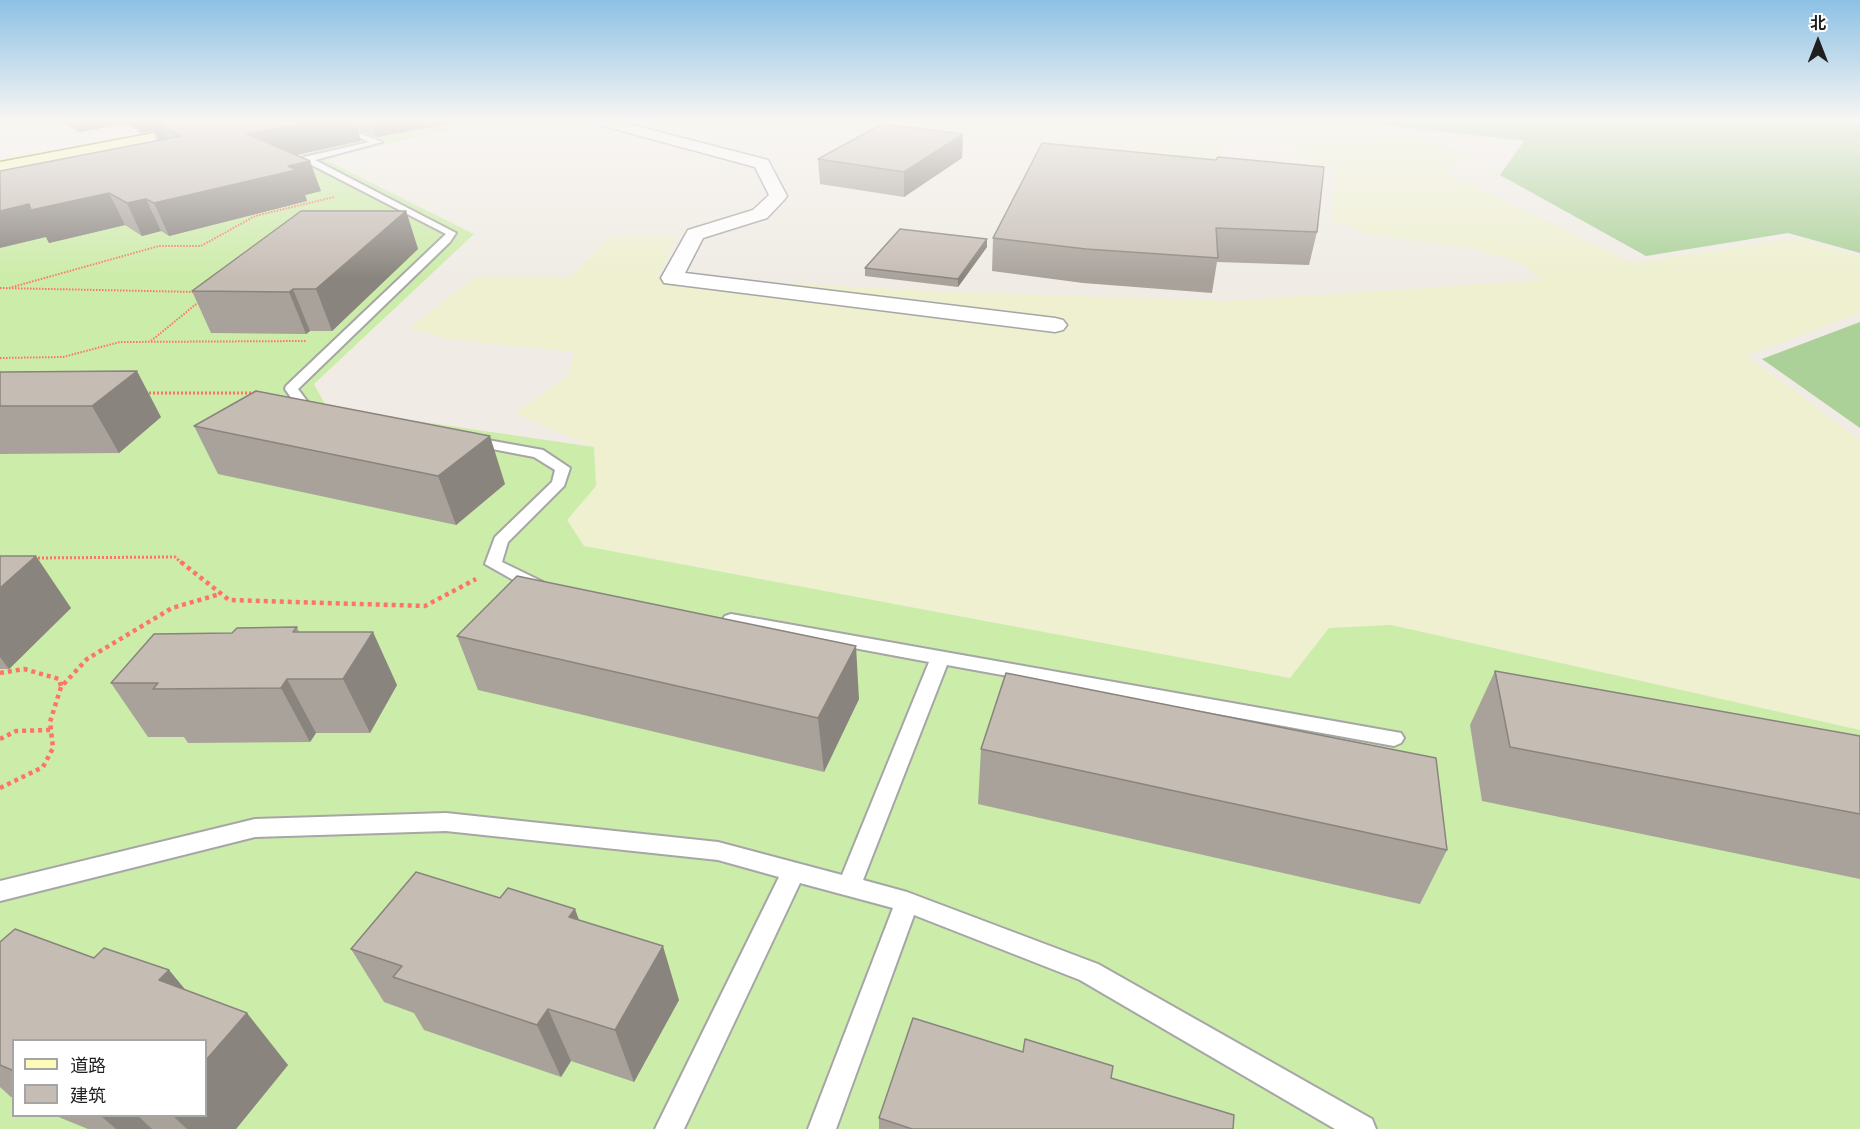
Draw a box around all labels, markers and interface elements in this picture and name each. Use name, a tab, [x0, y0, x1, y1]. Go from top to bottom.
north arrow	[1788, 12, 1848, 72]
text: 北	[1810, 13, 1826, 34]
legend	[12, 1039, 207, 1117]
text: 道路	[70, 1054, 106, 1077]
text: 建筑	[70, 1084, 106, 1107]

